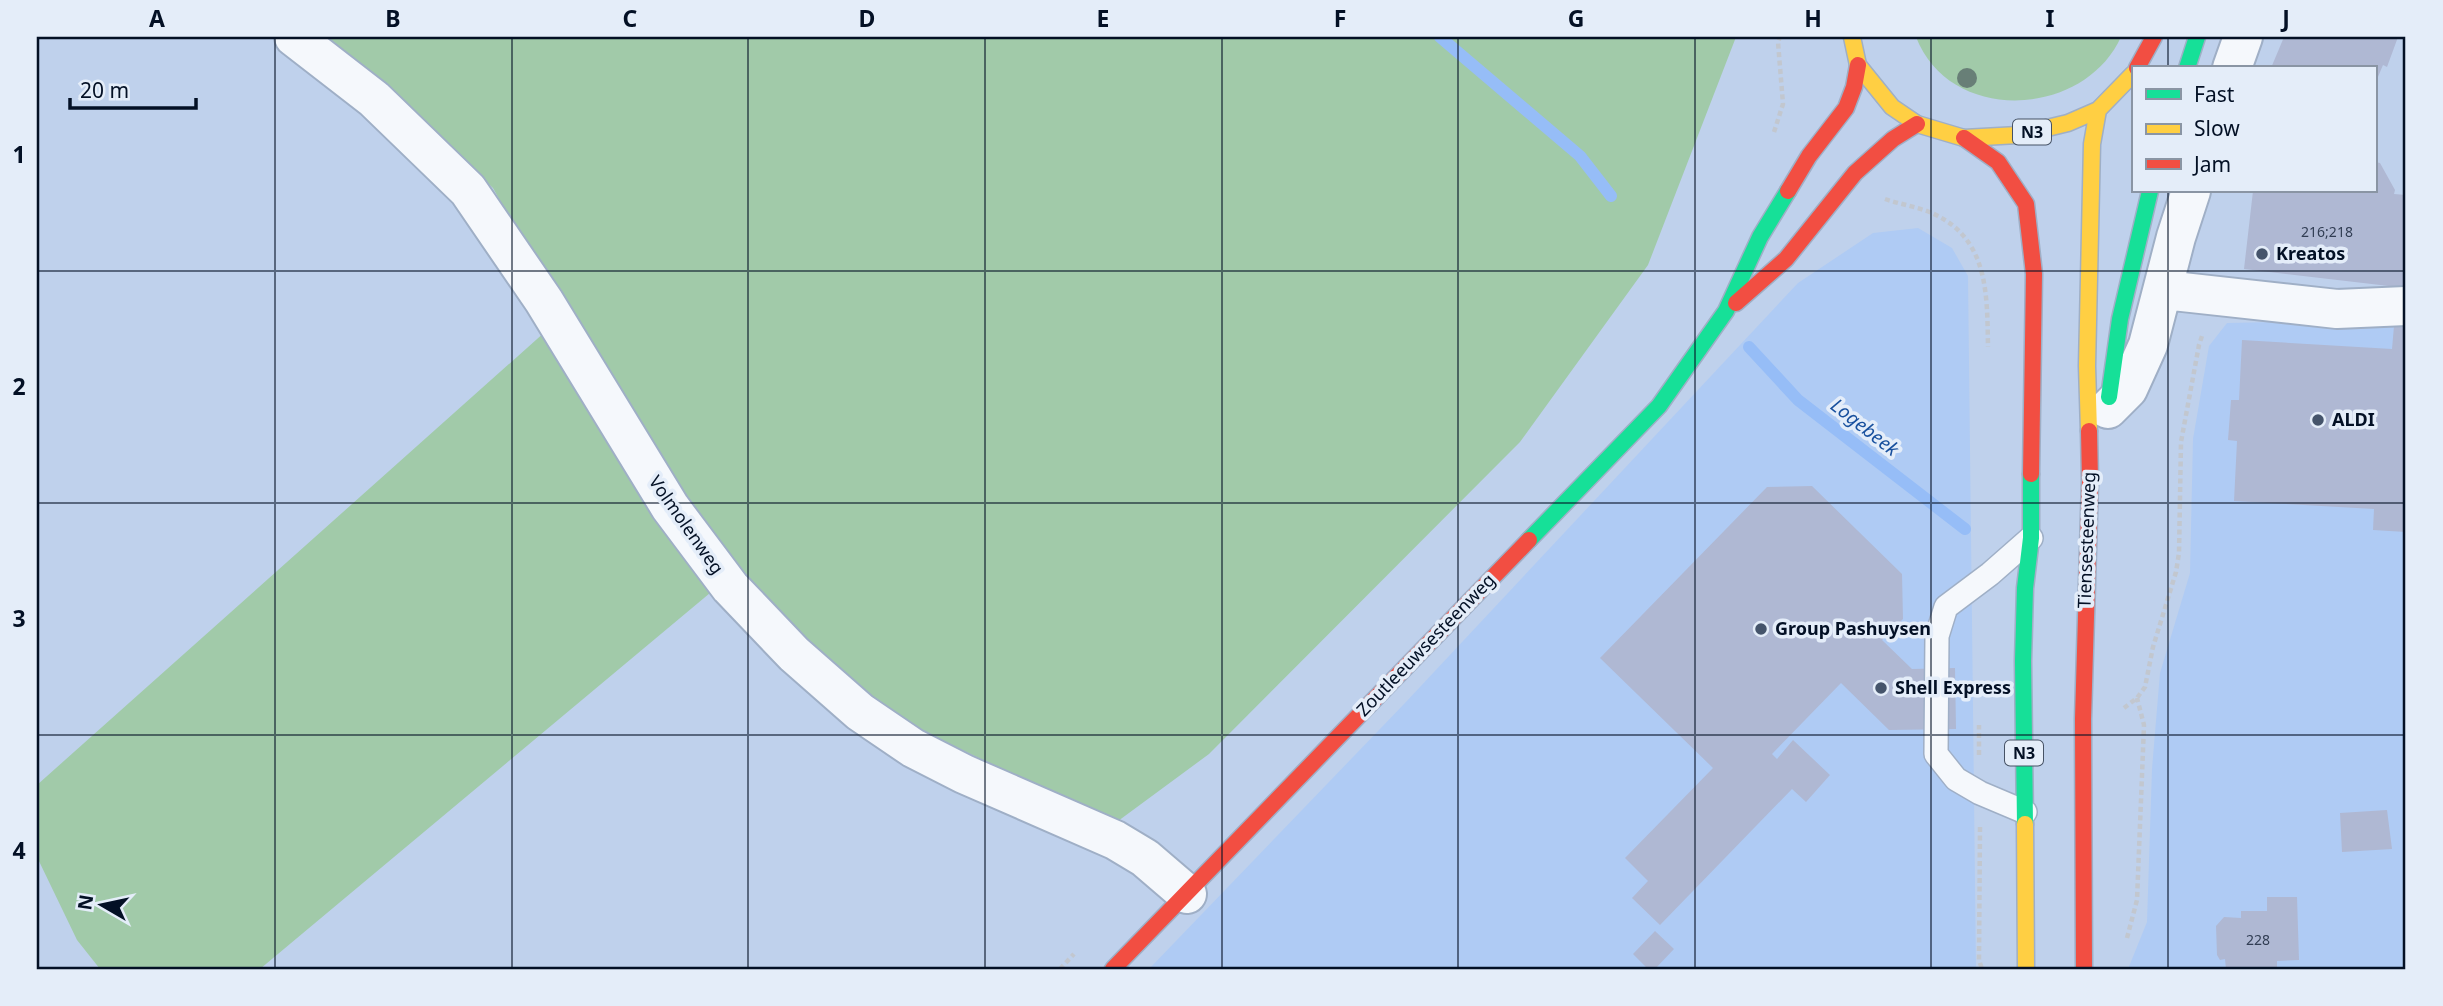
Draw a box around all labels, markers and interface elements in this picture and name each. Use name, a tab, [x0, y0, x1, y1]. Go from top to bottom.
text: A	[149, 2, 165, 34]
text: B	[385, 2, 401, 34]
text: C	[623, 2, 638, 34]
text: D	[859, 2, 875, 34]
text: E	[1097, 2, 1109, 34]
text: F	[1334, 2, 1346, 34]
text: G	[1568, 2, 1584, 34]
text: H	[1804, 2, 1822, 34]
text: I	[2046, 2, 2055, 34]
text: J	[2280, 2, 2290, 34]
scale bar	[70, 66, 196, 110]
legend	[2132, 66, 2376, 192]
text: 20 m	[80, 76, 129, 104]
text: Fast	[2194, 80, 2235, 108]
text: Slow	[2194, 114, 2240, 142]
road number: N3	[2013, 120, 2051, 144]
text: 1	[12, 138, 26, 170]
text: Jam	[2192, 150, 2231, 178]
house number: 216;218	[2301, 222, 2353, 241]
place label: Kreatos	[2276, 241, 2345, 265]
marker: Kreatos	[2254, 246, 2270, 262]
text: 2	[12, 370, 26, 402]
water label: Logebeek	[1826, 392, 1905, 462]
place label: ALDI	[2332, 407, 2375, 431]
marker: ALDI	[2310, 412, 2326, 428]
street label: Volmolenweg	[644, 470, 730, 578]
street label: Tiensesteenweg	[2072, 471, 2100, 609]
street label: Zoutleeuwsesteenweg	[1351, 568, 1500, 721]
text: 3	[12, 602, 26, 634]
place label: Group Pashuysen	[1775, 616, 1931, 640]
marker: Group Pashuysen	[1753, 621, 1769, 637]
place label: Shell Express	[1895, 675, 2011, 699]
marker: Shell Express	[1873, 680, 1889, 696]
road number: N3	[2005, 740, 2043, 766]
text: 4	[12, 834, 26, 866]
north arrow	[66, 870, 136, 940]
text: N	[71, 893, 99, 912]
house number: 228	[2246, 930, 2270, 949]

